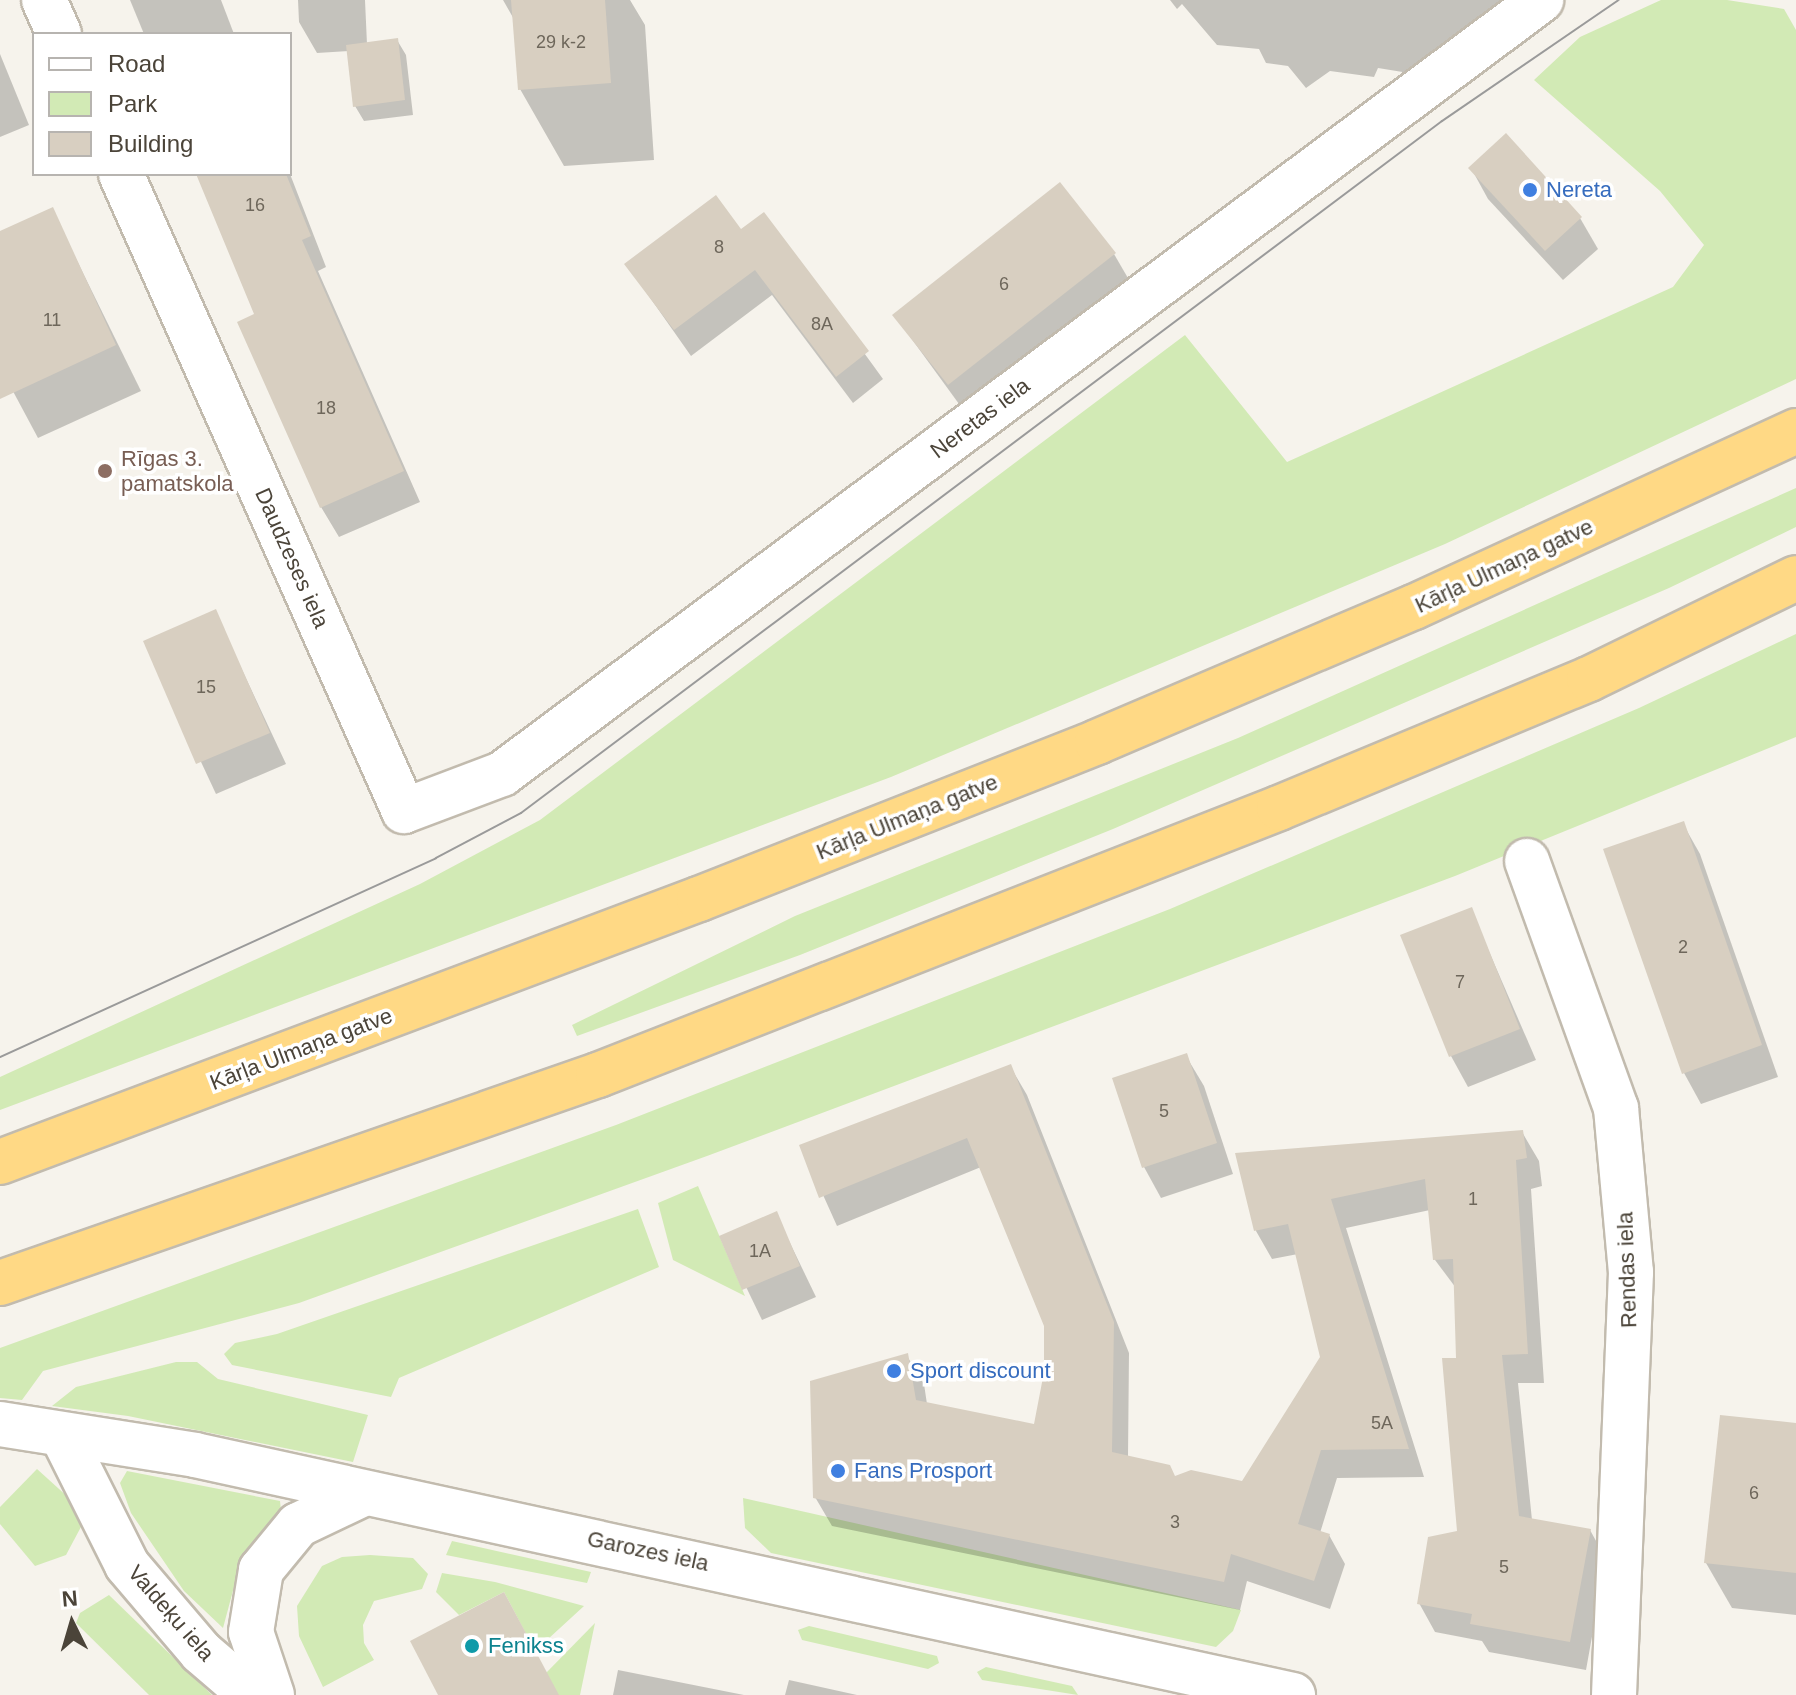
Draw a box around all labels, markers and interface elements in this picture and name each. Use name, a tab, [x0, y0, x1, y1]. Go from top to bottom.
house number: 29 k-2	[536, 31, 586, 53]
legend	[32, 32, 292, 176]
text: Road	[108, 50, 165, 77]
text: Park	[108, 90, 157, 117]
text: Building	[108, 130, 193, 157]
place label: Nereta	[1546, 177, 1612, 203]
marker: Nereta	[1521, 181, 1539, 199]
house number: 16	[245, 194, 265, 216]
house number: 8	[714, 236, 724, 258]
house number: 6	[999, 273, 1009, 295]
house number: 11	[43, 309, 61, 331]
house number: 8A	[811, 313, 833, 335]
street label: Neretas iela	[925, 372, 1035, 464]
house number: 18	[316, 397, 336, 419]
place label: Rīgas 3. pamatskola	[121, 445, 234, 496]
marker: Rīgas 3. pamatskola	[96, 462, 114, 480]
street label: Daudzeses iela	[249, 484, 335, 632]
street label: Kārļa Ulmaņa gatve	[1411, 513, 1597, 619]
house number: 15	[196, 676, 216, 698]
street label: Kārļa Ulmaņa gatve	[812, 769, 1002, 865]
house number: 2	[1678, 936, 1688, 958]
house number: 7	[1455, 971, 1465, 993]
street label: Kārļa Ulmaņa gatve	[206, 1002, 396, 1096]
house number: 5	[1159, 1100, 1169, 1122]
house number: 1	[1468, 1188, 1478, 1210]
street label: Rendas iela	[1612, 1211, 1642, 1329]
house number: 1A	[749, 1240, 771, 1262]
place label: Sport discount	[910, 1358, 1051, 1384]
marker: Sport discount	[885, 1362, 903, 1380]
house number: 5A	[1371, 1412, 1393, 1434]
place label: Fans Prosport	[854, 1458, 992, 1484]
marker: Fans Prosport	[829, 1462, 847, 1480]
house number: 6	[1749, 1482, 1759, 1504]
house number: 3	[1170, 1511, 1180, 1533]
street label: Garozes iela	[585, 1525, 711, 1577]
house number: 5	[1499, 1556, 1509, 1578]
street label: Valdeķu iela	[122, 1560, 220, 1666]
north arrow	[32, 1583, 112, 1663]
text: N	[61, 1585, 79, 1612]
place label: Fenikss	[488, 1633, 564, 1659]
marker: Fenikss	[463, 1637, 481, 1655]

